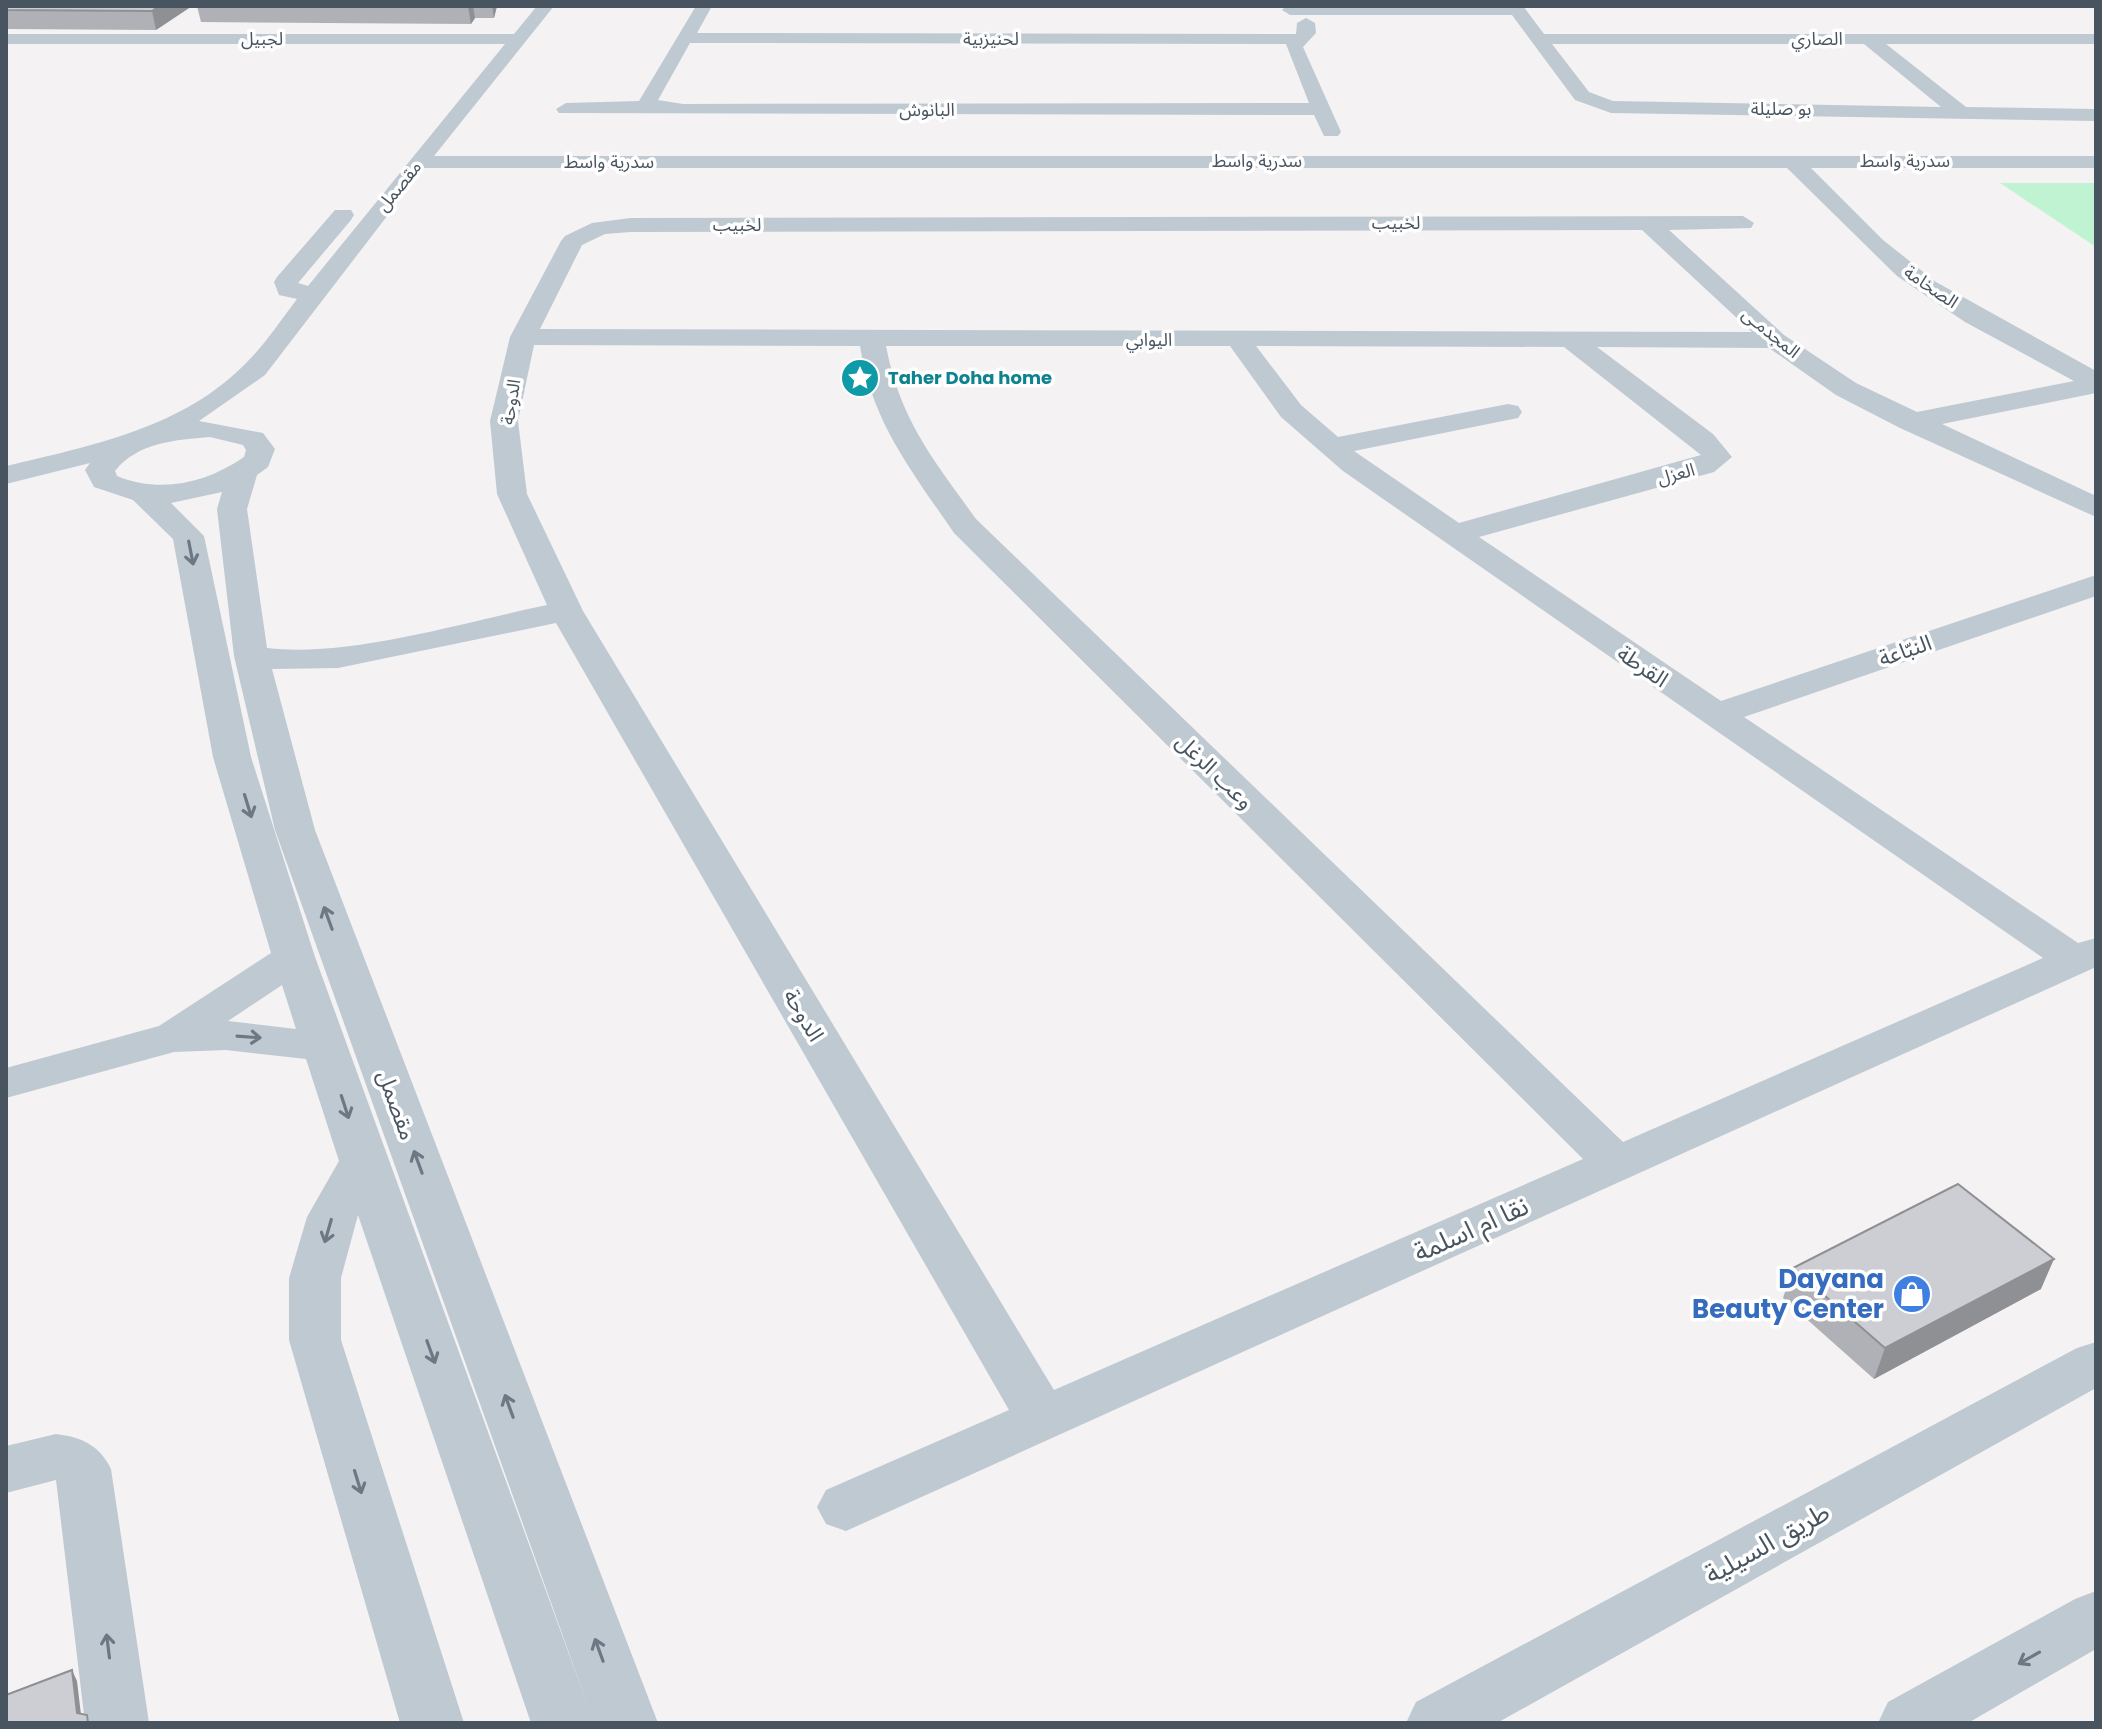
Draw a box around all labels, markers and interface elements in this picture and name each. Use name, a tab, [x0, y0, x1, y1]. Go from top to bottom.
street label: لجبيل	[241, 26, 283, 51]
street label: لحنيزبية	[963, 26, 1019, 51]
street label: الصاري	[1791, 26, 1843, 52]
street label: بو صليلة	[1751, 96, 1811, 121]
street label: البانوش	[899, 97, 955, 122]
street label: سدرية واسط	[1212, 148, 1302, 173]
street label: سدرية واسط	[1860, 148, 1950, 173]
street label: سدرية واسط	[564, 149, 654, 174]
street label: مقصمل	[370, 155, 427, 216]
street label: لخبيب	[1372, 210, 1420, 235]
street label: لخبيب	[713, 212, 761, 237]
street label: الصخامة	[1899, 259, 1964, 314]
street label: المجدمـى	[1737, 302, 1806, 364]
street label: اليوابي	[1126, 327, 1172, 353]
place icon: Taher Doha home	[839, 357, 881, 399]
place label: Taher Doha home	[888, 365, 1052, 390]
street label: الدوحة	[495, 377, 526, 427]
street label: العزل	[1654, 457, 1697, 491]
one-way arrow	[184, 539, 199, 565]
street label: النبّاعة	[1874, 627, 1936, 674]
street label: القرطة	[1611, 638, 1674, 695]
street label: وعب الرغل	[1169, 726, 1260, 816]
one-way arrow	[241, 793, 256, 818]
one-way arrow	[320, 907, 334, 931]
street label: الدوحة	[776, 983, 831, 1047]
one-way arrow	[235, 1030, 262, 1045]
street label: مقصمل	[370, 1066, 423, 1144]
one-way arrow	[338, 1094, 353, 1119]
one-way arrow	[410, 1150, 424, 1175]
street label: نقا ام اسلمة	[1408, 1188, 1535, 1272]
one-way arrow	[320, 1217, 335, 1243]
place label: Dayana Beauty Center	[1692, 1261, 1884, 1327]
shop icon: Dayana Beauty Center	[1891, 1273, 1933, 1315]
one-way arrow	[424, 1339, 439, 1364]
one-way arrow	[501, 1394, 515, 1419]
one-way arrow	[352, 1470, 367, 1495]
street label: طريق السيلية	[1698, 1494, 1836, 1592]
one-way arrow	[100, 1633, 115, 1660]
one-way arrow	[591, 1638, 605, 1663]
one-way arrow	[2018, 1650, 2041, 1666]

